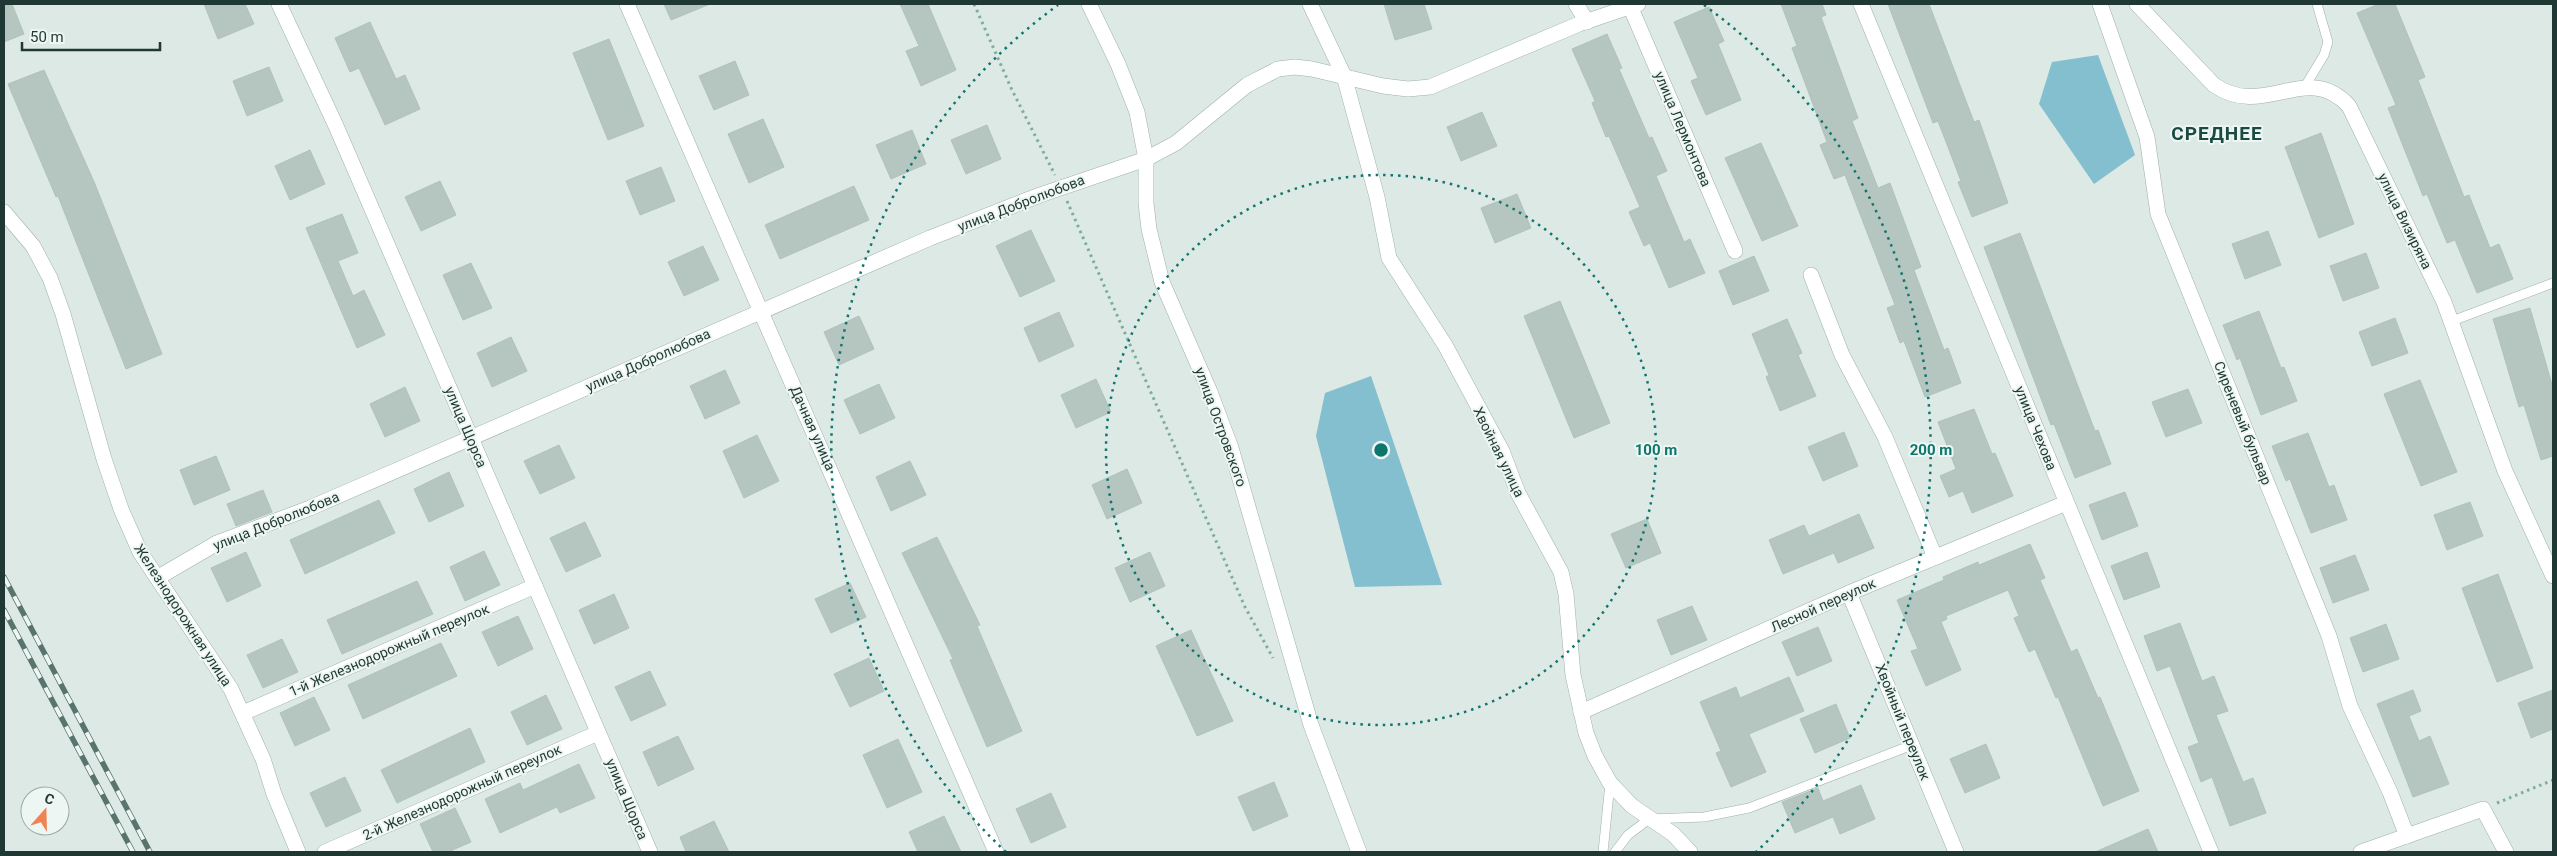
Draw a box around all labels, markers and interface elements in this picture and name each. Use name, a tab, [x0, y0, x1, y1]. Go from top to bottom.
scale bar	[22, 20, 160, 52]
text: 50 m	[30, 28, 64, 46]
street label: улица Лермонтова	[1651, 69, 1715, 189]
district label: СРЕДНЕЕ	[2171, 122, 2263, 145]
street label: улица Визиряна	[2375, 170, 2435, 272]
street label: улица Добролюбова	[955, 171, 1087, 235]
street label: улица Добролюбова	[583, 325, 713, 395]
street label: Сиреневый бульвар	[2211, 359, 2275, 487]
street label: улица Островского	[1192, 365, 1250, 489]
street label: Дачная улица	[787, 383, 839, 473]
street label: улица Щорса	[442, 384, 490, 470]
street label: улица Чехова	[2012, 384, 2060, 472]
street label: Хвойная улица	[1470, 404, 1528, 500]
centre of rings	[1372, 441, 1390, 459]
text: 100 m	[1635, 441, 1677, 459]
text: 200 m	[1910, 441, 1952, 459]
street label: улица Добролюбова	[211, 488, 341, 554]
street label: Железнодорожная улица	[131, 541, 235, 689]
street label: Лесной переулок	[1768, 575, 1878, 635]
street label: 1-й Железнодорожный переулок	[287, 600, 492, 699]
street label: Хвойный переулок	[1872, 662, 1934, 783]
street label: 2-й Железнодорожный переулок	[360, 741, 564, 843]
street label: улица Щорса	[603, 756, 651, 842]
north arrow	[20, 786, 70, 836]
text: С	[42, 790, 56, 808]

